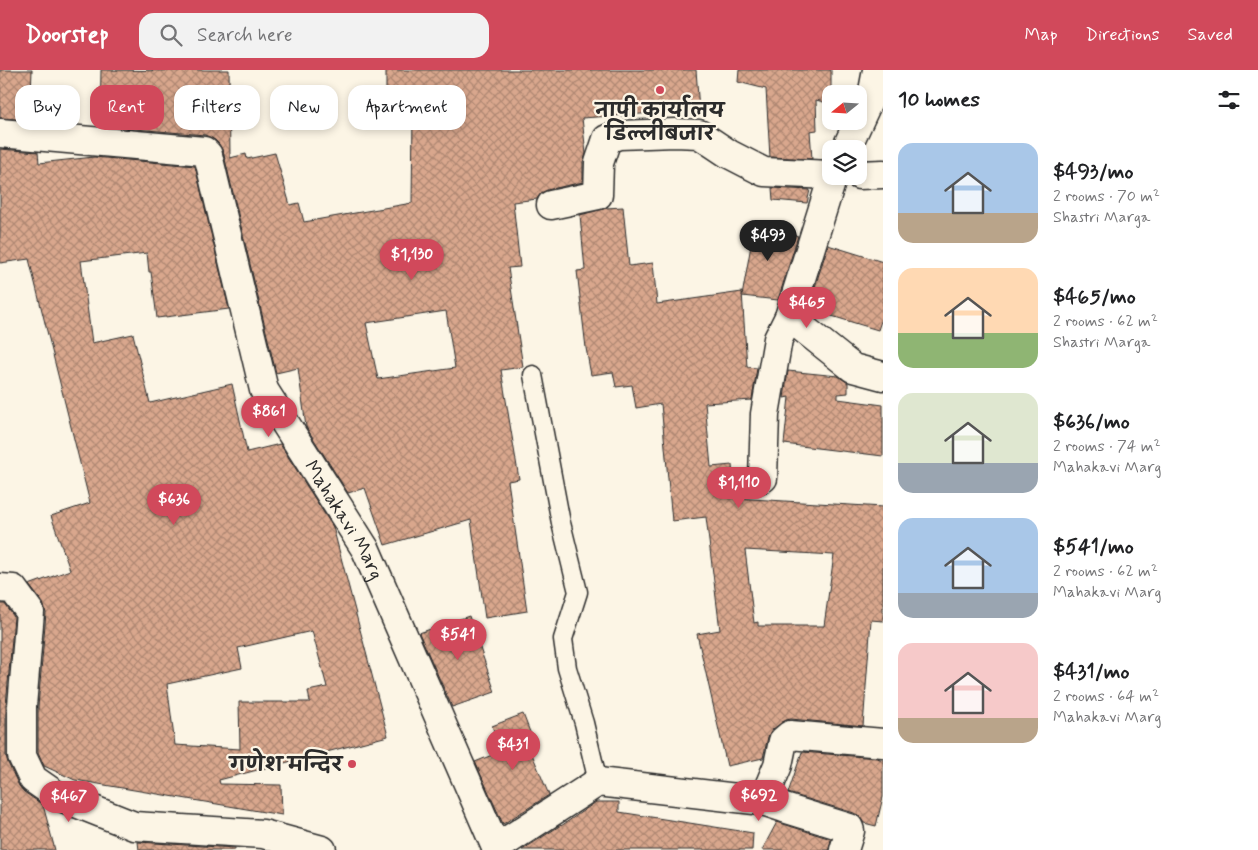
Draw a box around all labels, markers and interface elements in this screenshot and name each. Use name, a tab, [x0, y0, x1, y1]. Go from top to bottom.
search box	[139, 13, 489, 58]
text: Doorstep	[25, 20, 109, 51]
icon: search	[157, 21, 185, 49]
text: Search here	[197, 23, 293, 48]
text: Map	[1025, 23, 1058, 47]
text: Directions	[1086, 23, 1160, 47]
text: Saved	[1188, 23, 1233, 47]
marker: नापी कार्यालय डिल्लीबजार	[654, 84, 666, 96]
chip: Buy	[15, 85, 80, 130]
chip: Rent	[90, 85, 164, 130]
chip: Filters	[174, 85, 260, 130]
chip: New	[270, 85, 338, 130]
chip: Apartment	[348, 85, 466, 130]
north arrow	[822, 85, 868, 130]
map controls	[822, 85, 867, 185]
text: 10 homes	[898, 86, 980, 114]
icon: filters	[1215, 86, 1243, 114]
place label: नापी कार्यालय डिल्लीबजार	[594, 94, 727, 148]
button: layers	[822, 140, 867, 185]
text: $493/mo	[1053, 158, 1134, 186]
icon: home	[938, 163, 998, 223]
text: 2 rooms · 70 m²	[1053, 186, 1160, 207]
text: Shastri Marga	[1053, 207, 1150, 228]
pin: $493	[738, 220, 798, 262]
text: $493	[751, 225, 785, 246]
pin: $1,130	[371, 238, 453, 281]
text: $1,130	[391, 244, 433, 265]
text: $465/mo	[1053, 283, 1136, 311]
pin: $465	[777, 286, 837, 329]
icon: home	[938, 288, 998, 348]
text: $465	[789, 292, 825, 313]
text: 2 rooms · 62 m²	[1053, 311, 1158, 332]
text: Shastri Marga	[1053, 332, 1150, 353]
pin: $861	[239, 396, 299, 438]
text: $861	[252, 401, 286, 422]
text: $636/mo	[1053, 408, 1130, 436]
icon: home	[938, 413, 998, 473]
text: 2 rooms · 74 m²	[1053, 436, 1161, 457]
street label: Mahakavi Marg	[297, 455, 389, 584]
text: Mahakavi Marg	[1053, 457, 1161, 478]
pin: $1,110	[698, 466, 780, 509]
text: $1,110	[718, 472, 760, 493]
pin: $636	[144, 484, 204, 526]
text: $636	[158, 489, 190, 510]
text: $541/mo	[1053, 533, 1134, 561]
icon: home	[938, 538, 998, 598]
text: 2 rooms · 62 m²	[1053, 561, 1158, 582]
text: Mahakavi Marg	[1053, 582, 1161, 603]
pin: $541	[428, 618, 488, 661]
text: $541	[441, 624, 475, 645]
text: $431/mo	[1053, 658, 1129, 686]
icon: home	[938, 663, 998, 723]
text: 2 rooms · 64 m²	[1053, 686, 1159, 707]
text: Mahakavi Marg	[1053, 707, 1161, 728]
pin: $431	[483, 728, 543, 771]
text: $431	[497, 734, 529, 755]
place label: गणेश मन्दिर	[228, 748, 344, 779]
marker: गणेश मन्दिर	[346, 758, 358, 770]
pin: $467	[39, 780, 99, 823]
pin: $692	[729, 780, 789, 822]
text: $692	[741, 785, 777, 806]
text: $467	[51, 786, 87, 807]

